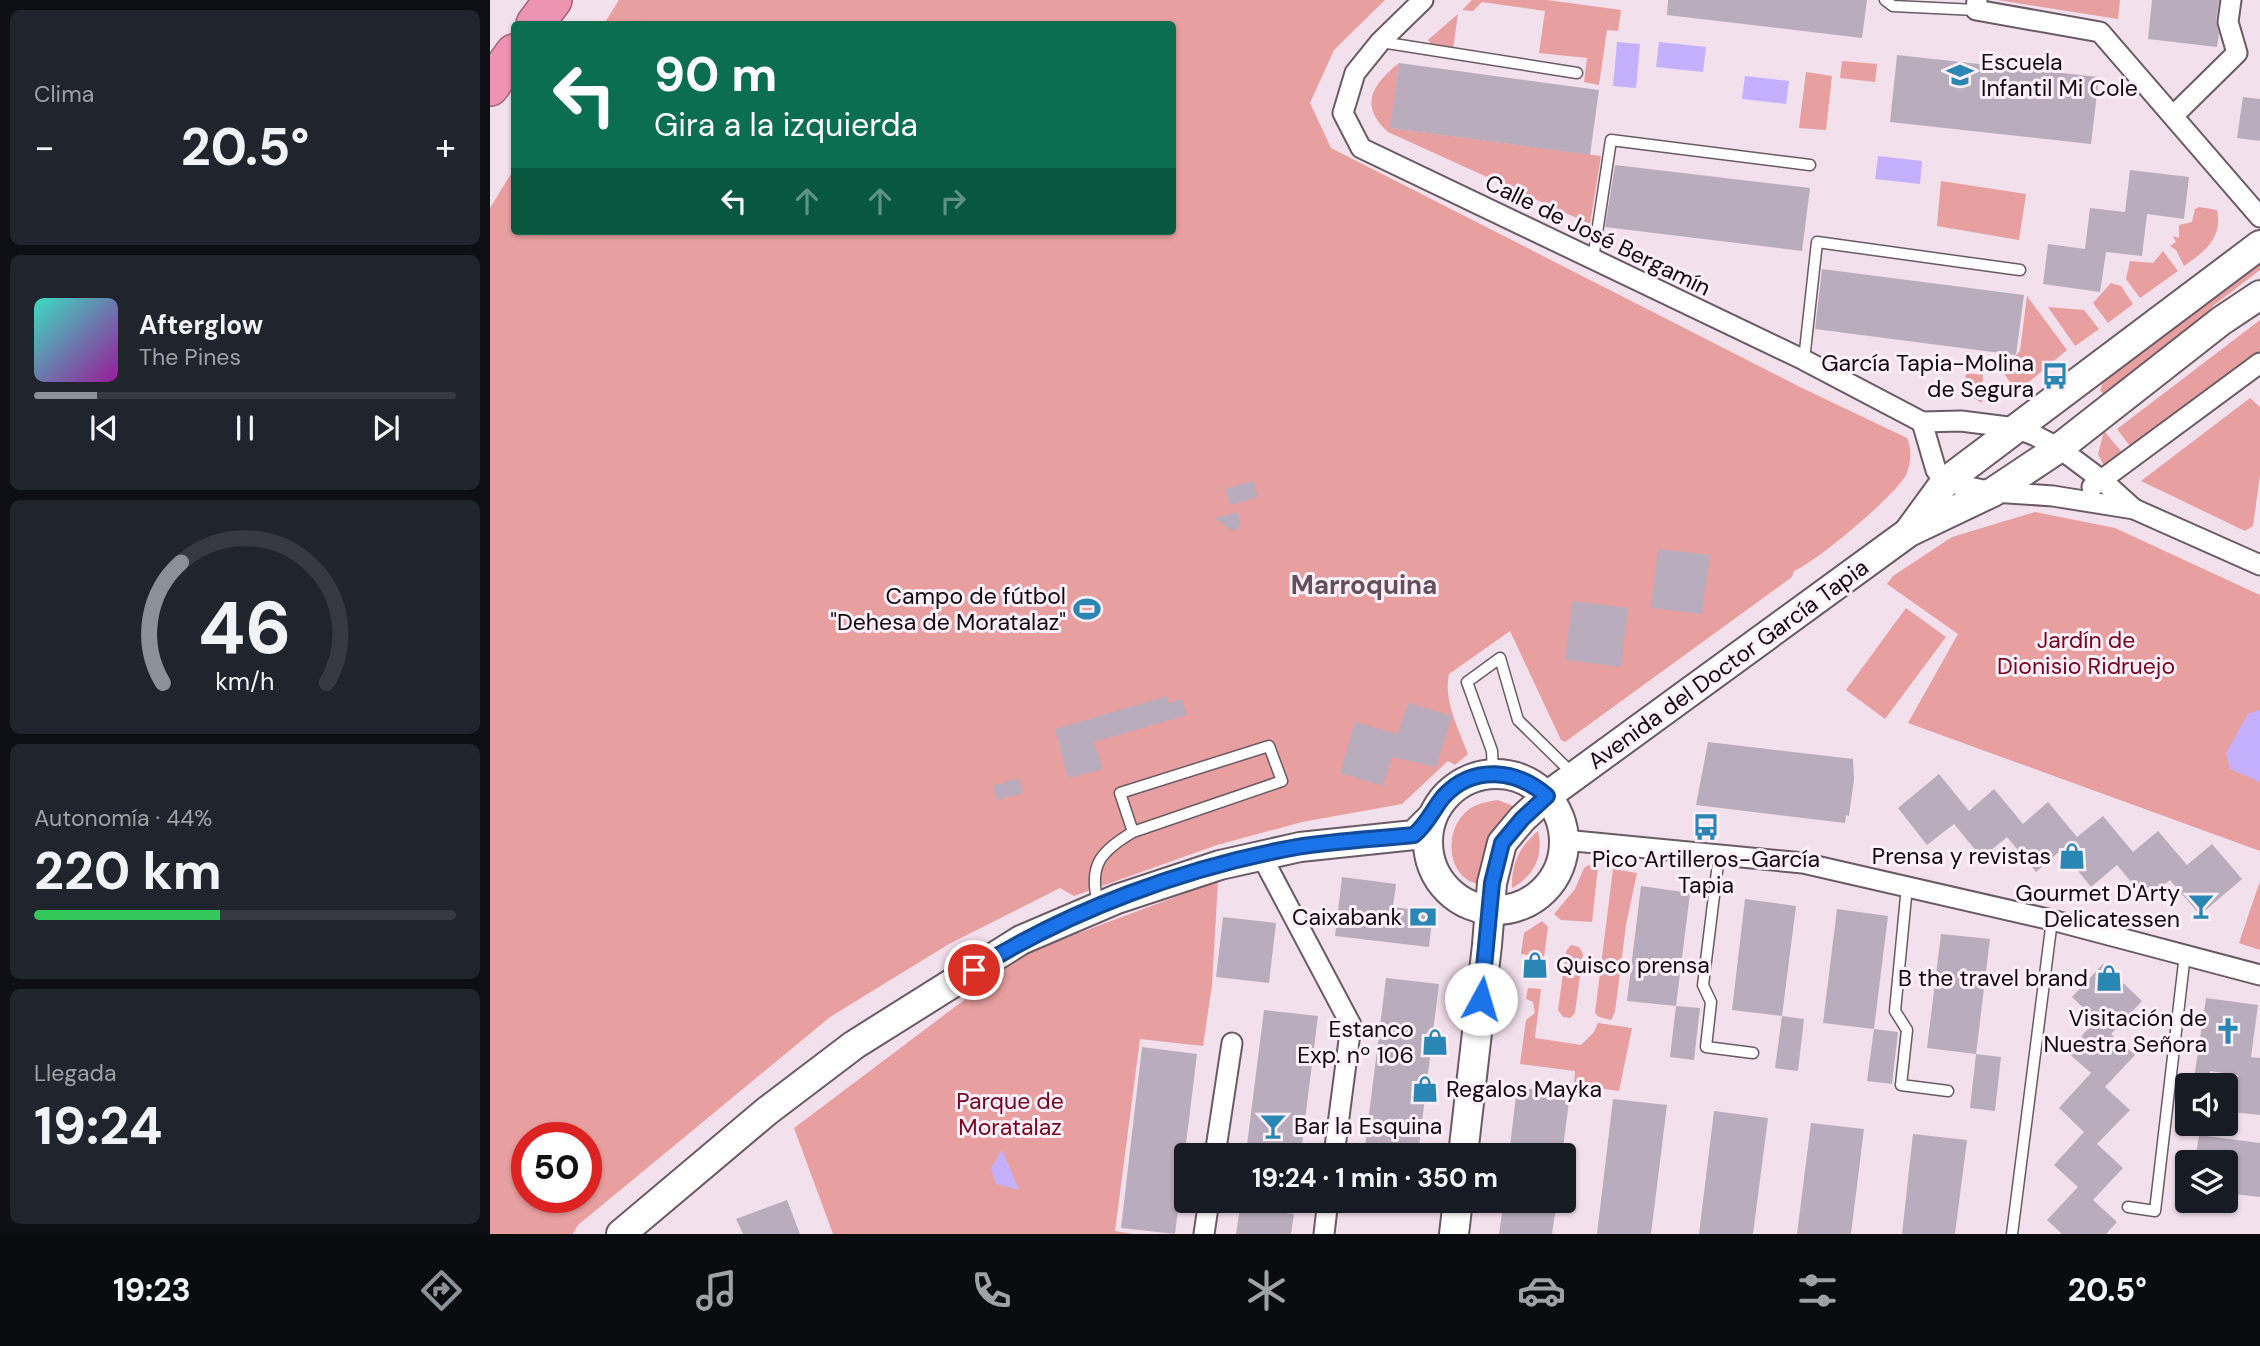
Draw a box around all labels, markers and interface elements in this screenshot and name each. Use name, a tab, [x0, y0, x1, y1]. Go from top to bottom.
text: 90 m	[654, 42, 777, 106]
place label: Escuela Infantil Mi Cole	[1981, 47, 2138, 103]
icon: left	[539, 49, 630, 140]
school or university icon: Escuela Infantil Mi Cole	[1945, 60, 1975, 90]
text: Clima	[34, 79, 94, 109]
text: Gira a la izquierda	[654, 104, 918, 146]
text: 20.5°	[181, 113, 309, 181]
text: −	[34, 122, 55, 172]
text: +	[435, 122, 456, 172]
street label: Calle de José Bergamín	[1480, 167, 1716, 303]
icon: left	[715, 182, 753, 220]
icon: ahead	[788, 182, 826, 220]
icon: ahead	[861, 182, 899, 220]
icon: right	[934, 182, 972, 220]
text: Afterglow	[139, 308, 263, 342]
text: The Pines	[139, 342, 241, 372]
place label: García Tapia-Molina de Segura	[1821, 348, 2034, 404]
bus stop icon: García Tapia-Molina de Segura	[2040, 361, 2070, 391]
icon: previous	[85, 409, 123, 447]
icon: pause	[226, 409, 264, 447]
icon: next	[367, 409, 405, 447]
street label: Avenida del Doctor García Tapia	[1582, 552, 1874, 776]
district label: Marroquina	[1291, 568, 1437, 602]
text: 46	[198, 581, 292, 676]
place label: Campo de fútbol "Dehesa de Moratalaz"	[830, 581, 1066, 637]
sports icon: Campo de fútbol "Dehesa de Moratalaz"	[1072, 594, 1102, 624]
park label: Jardín de Dionisio Ridruejo	[1997, 625, 2175, 681]
text: km/h	[215, 665, 275, 698]
text: Autonomía · 44%	[34, 803, 212, 833]
bus stop icon: Pico Artilleros-García Tapia	[1691, 812, 1721, 842]
text: 220 km	[34, 837, 222, 905]
place label: Prensa y revistas	[1872, 841, 2051, 871]
shop icon: Prensa y revistas	[2057, 841, 2087, 871]
place label: Pico Artilleros-García Tapia	[1592, 844, 1820, 900]
place label: Gourmet D'Arty Delicatessen	[2015, 878, 2180, 934]
bar icon: Gourmet D'Arty Delicatessen	[2186, 891, 2216, 921]
place label: Caixabank	[1292, 902, 1402, 932]
bank icon: Caixabank	[1408, 902, 1438, 932]
pin	[944, 940, 1004, 1000]
shop icon: Quisco prensa	[1520, 950, 1550, 980]
place label: Quisco prensa	[1556, 950, 1710, 980]
icon: arrive	[955, 951, 993, 989]
position arrow	[1444, 962, 1518, 1036]
place label: B the travel brand	[1898, 963, 2088, 993]
shop icon: B the travel brand	[2094, 963, 2124, 993]
place label: Visitación de Nuestra Señora	[2043, 1003, 2207, 1059]
place label: Estanco Exp. nº 106	[1297, 1014, 1414, 1070]
church icon: Visitación de Nuestra Señora	[2213, 1016, 2243, 1046]
shop icon: Estanco Exp. nº 106	[1420, 1027, 1450, 1057]
text: Llegada	[34, 1058, 117, 1088]
map controls	[2175, 1073, 2238, 1213]
button: sound	[2175, 1073, 2238, 1136]
shop icon: Regalos Mayka	[1410, 1074, 1440, 1104]
place label: Regalos Mayka	[1446, 1074, 1602, 1104]
park label: Parque de Moratalaz	[956, 1086, 1064, 1142]
text: 19:24	[34, 1092, 163, 1160]
bar icon: Bar la Esquina	[1258, 1111, 1288, 1141]
place label: Bar la Esquina	[1294, 1111, 1442, 1141]
speed limit sign: 50	[511, 1122, 602, 1213]
button: layers	[2175, 1150, 2238, 1213]
text: 19:24 · 1 min · 350 m	[1252, 1161, 1498, 1195]
icon: directions	[417, 1266, 466, 1315]
icon: music	[692, 1266, 741, 1315]
icon: phone	[967, 1266, 1016, 1315]
icon: climate	[1242, 1266, 1291, 1315]
icon: car	[1517, 1266, 1566, 1315]
icon: filters	[1793, 1266, 1842, 1315]
text: 19:23	[113, 1269, 191, 1311]
text: 20.5°	[2068, 1269, 2147, 1311]

